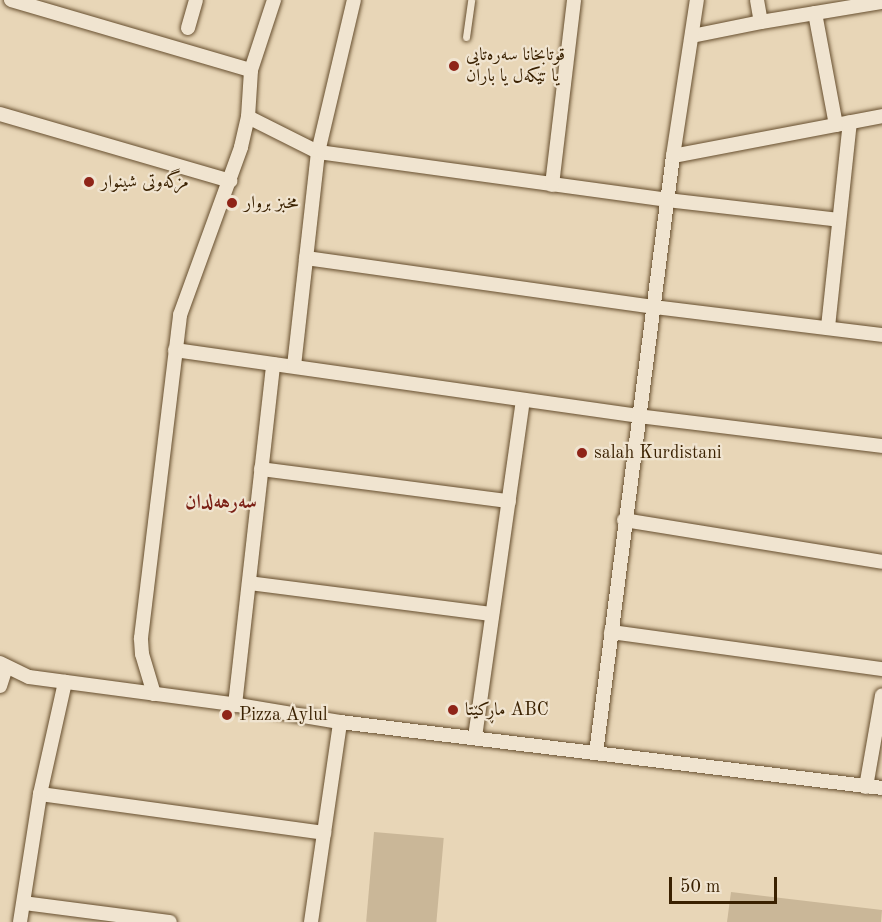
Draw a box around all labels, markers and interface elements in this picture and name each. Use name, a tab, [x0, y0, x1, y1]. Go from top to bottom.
place label: قوتابخانا سەرەتایی یا تێکەل یا باران	[466, 45, 565, 88]
marker: قوتابخانا سەرەتایی یا تێکەل یا باران	[447, 59, 461, 73]
place label: مزگەوتی شينوار	[101, 171, 189, 193]
marker: مزگەوتی شينوار	[82, 175, 96, 189]
place label: مخبز بروار	[244, 192, 298, 214]
marker: مخبز بروار	[225, 196, 239, 210]
place label: salah Kurdistani	[594, 442, 722, 464]
marker: salah Kurdistani	[575, 446, 589, 460]
district label: سەرهەلدان	[185, 491, 257, 515]
place label: ماڕکێتا ABC	[465, 699, 549, 721]
marker: ماڕکێتا ABC	[446, 703, 460, 717]
place label: Pizza Aylul	[239, 704, 328, 726]
marker: Pizza Aylul	[220, 708, 234, 722]
scale bar	[672, 865, 780, 903]
text: 50 m	[680, 878, 720, 896]

